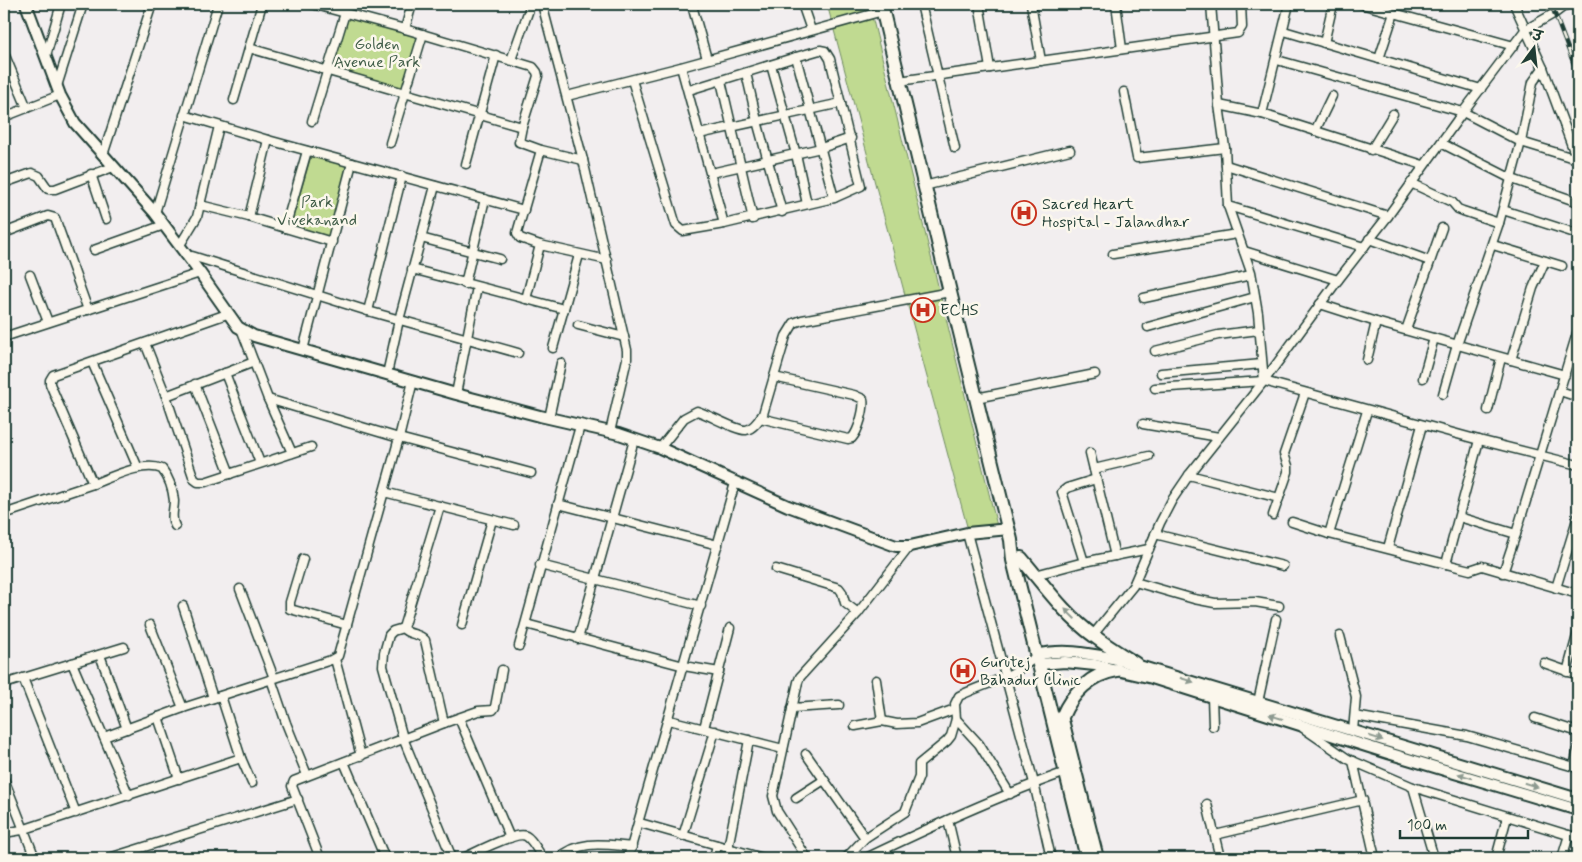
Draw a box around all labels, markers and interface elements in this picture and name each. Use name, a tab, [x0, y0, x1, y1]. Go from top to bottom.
north arrow	[1510, 22, 1560, 72]
text: उ	[1528, 26, 1546, 47]
park label: Golden Avenue Park	[334, 34, 420, 73]
park label: Park Vivekanand	[277, 192, 357, 231]
place label: Sacred Heart Hospital - Jalandhar	[1042, 194, 1190, 233]
hospital icon: Sacred Heart Hospital - Jalandhar	[1011, 200, 1037, 226]
hospital icon: ECHS	[910, 297, 936, 323]
place label: ECHS	[940, 300, 979, 321]
one-way arrow	[1064, 608, 1076, 620]
place label: Gurutej Bahadur Clinic	[980, 652, 1081, 691]
hospital icon: Gurutej Bahadur Clinic	[950, 658, 976, 684]
one-way arrow	[1180, 676, 1195, 684]
one-way arrow	[1268, 713, 1283, 721]
one-way arrow	[1368, 735, 1383, 742]
one-way arrow	[1457, 771, 1472, 779]
one-way arrow	[1524, 782, 1539, 790]
scale bar	[1400, 807, 1527, 839]
text: 100 m	[1407, 816, 1447, 836]

